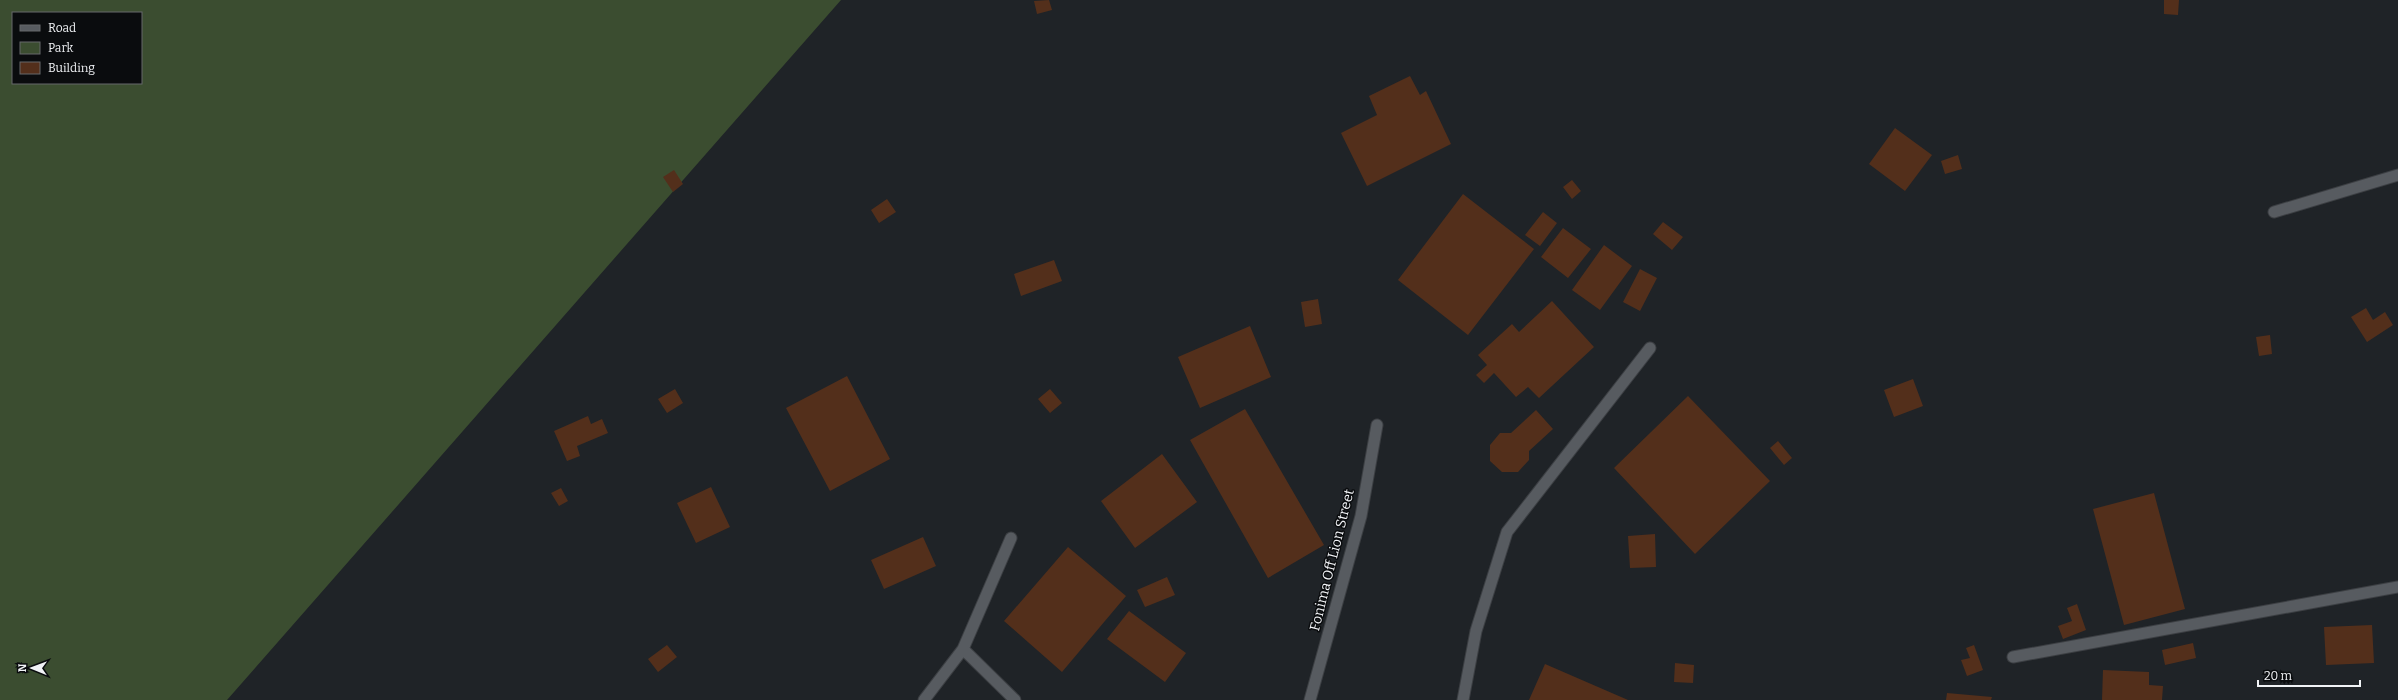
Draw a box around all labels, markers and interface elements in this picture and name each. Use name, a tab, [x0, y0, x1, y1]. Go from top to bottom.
legend	[12, 12, 142, 84]
text: Road	[48, 21, 76, 35]
text: Park	[48, 41, 74, 55]
text: Building	[48, 61, 95, 75]
street label: Fonima Off Lion Street	[1306, 487, 1358, 633]
north arrow	[12, 648, 52, 688]
scale bar	[2258, 662, 2360, 688]
text: N	[16, 663, 29, 672]
text: 20 m	[2264, 669, 2293, 683]

